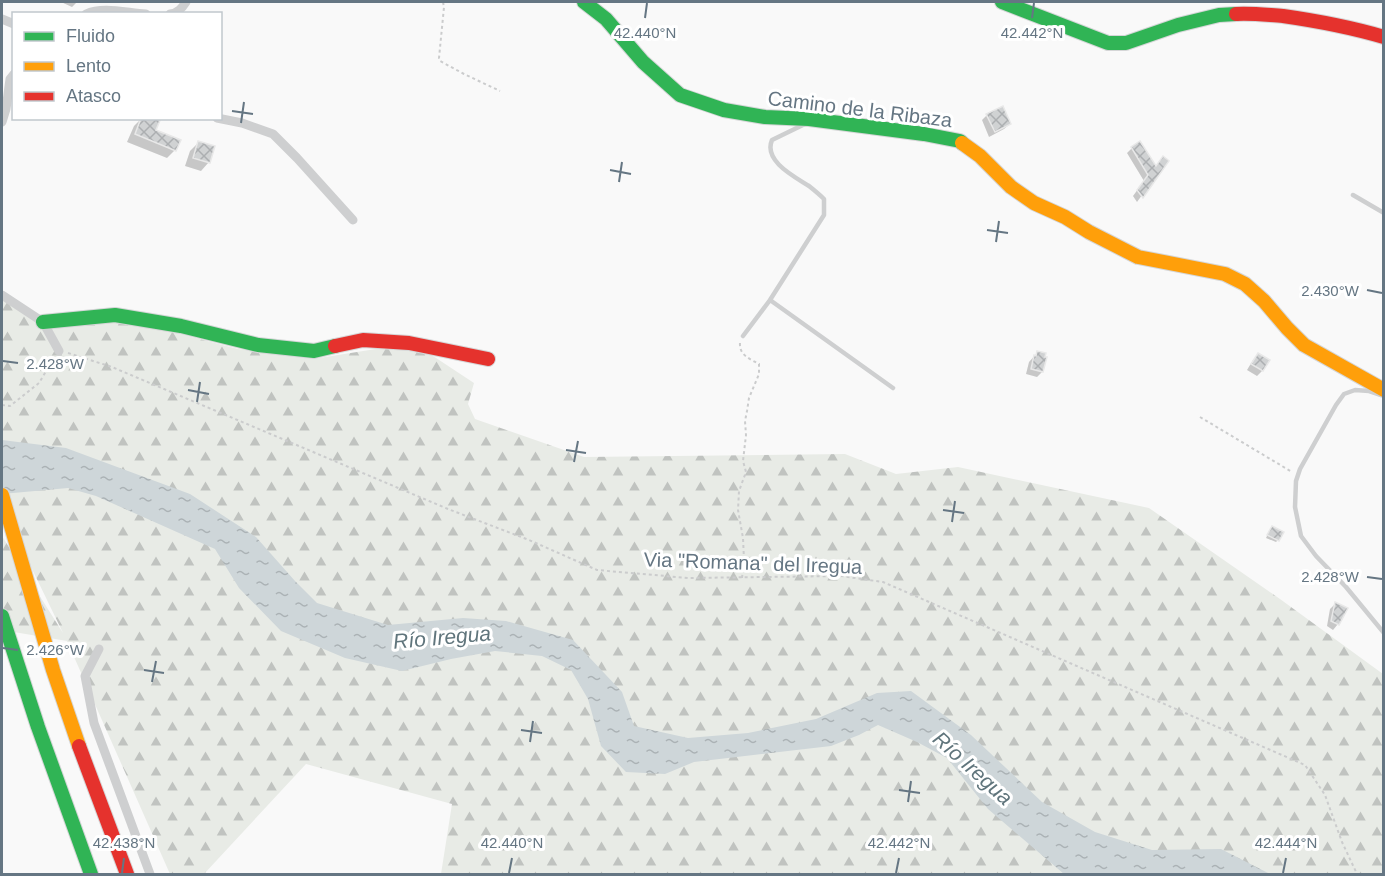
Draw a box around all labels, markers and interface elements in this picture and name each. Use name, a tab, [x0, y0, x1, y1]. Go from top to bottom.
legend	[12, 12, 222, 120]
text: 42.440°N	[614, 24, 676, 41]
text: 42.442°N	[1001, 24, 1063, 41]
text: Fluido	[66, 26, 115, 46]
text: Lento	[66, 56, 111, 76]
text: Atasco	[66, 86, 121, 106]
street label: Camino de la Ribaza	[767, 87, 954, 131]
text: 2.430°W	[1301, 282, 1360, 299]
text: 2.428°W	[26, 355, 85, 372]
street label: Via "Romana" del Iregua	[643, 548, 863, 578]
text: 2.428°W	[1301, 568, 1360, 585]
water label: Río Iregua	[392, 621, 492, 653]
text: 2.426°W	[26, 641, 85, 658]
water label: Río Iregua	[929, 727, 1017, 809]
text: 42.438°N	[93, 834, 155, 851]
text: 42.440°N	[481, 834, 543, 851]
text: 42.442°N	[868, 834, 930, 851]
text: 42.444°N	[1255, 834, 1317, 851]

